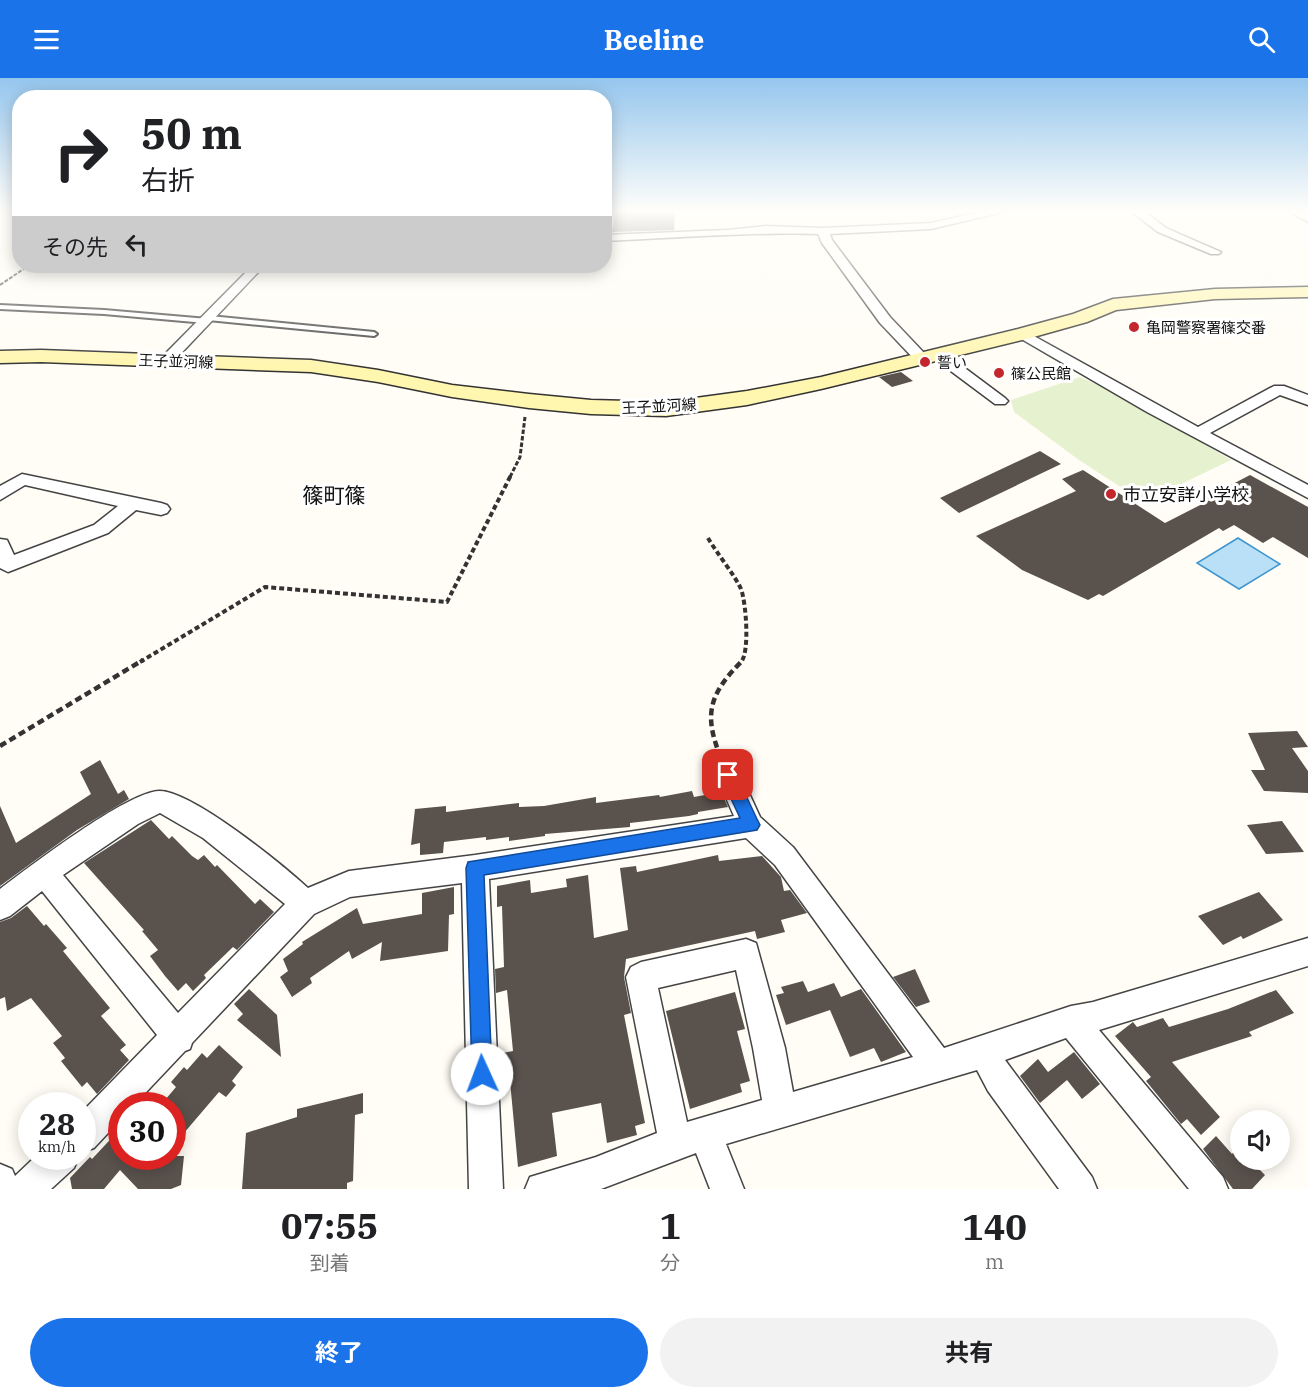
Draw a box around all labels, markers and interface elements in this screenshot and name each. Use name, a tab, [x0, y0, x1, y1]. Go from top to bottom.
text: Beeline	[604, 22, 704, 57]
icon: menu	[30, 23, 63, 56]
icon: search	[1245, 23, 1278, 56]
text: 50 m	[141, 106, 242, 161]
icon: right	[42, 114, 120, 192]
text: 右折	[141, 162, 195, 197]
icon: left	[120, 228, 153, 261]
text: その先	[42, 232, 108, 261]
place label: 亀岡警察署篠交番	[1146, 318, 1266, 337]
marker: 亀岡警察署篠交番	[1127, 320, 1141, 334]
street label: 王子並河線	[138, 350, 214, 372]
place label: 誓い	[937, 353, 967, 372]
marker: 誓い	[918, 355, 932, 369]
place label: 篠公民館	[1011, 364, 1071, 383]
marker: 篠公民館	[992, 366, 1006, 380]
street label: 王子並河線	[621, 395, 697, 417]
district label: 篠町篠	[303, 481, 366, 509]
place label: 市立安詳小学校	[1123, 483, 1249, 506]
marker: 市立安詳小学校	[1104, 487, 1118, 501]
pin	[702, 749, 753, 800]
icon: arrive	[711, 758, 744, 791]
position arrow	[450, 1042, 514, 1106]
speed limit sign: 30	[108, 1092, 186, 1170]
text: 28	[39, 1104, 75, 1143]
map controls	[1230, 1110, 1290, 1170]
button: sound	[1230, 1110, 1290, 1170]
text: km/h	[38, 1137, 76, 1156]
text: 07:55	[281, 1202, 378, 1249]
text: 1	[659, 1202, 681, 1249]
text: 140	[962, 1203, 1027, 1250]
text: m	[985, 1248, 1004, 1275]
text: 到着	[310, 1249, 350, 1276]
text: 分	[660, 1249, 680, 1276]
button: 終了	[30, 1318, 648, 1387]
button: 共有	[660, 1318, 1278, 1387]

